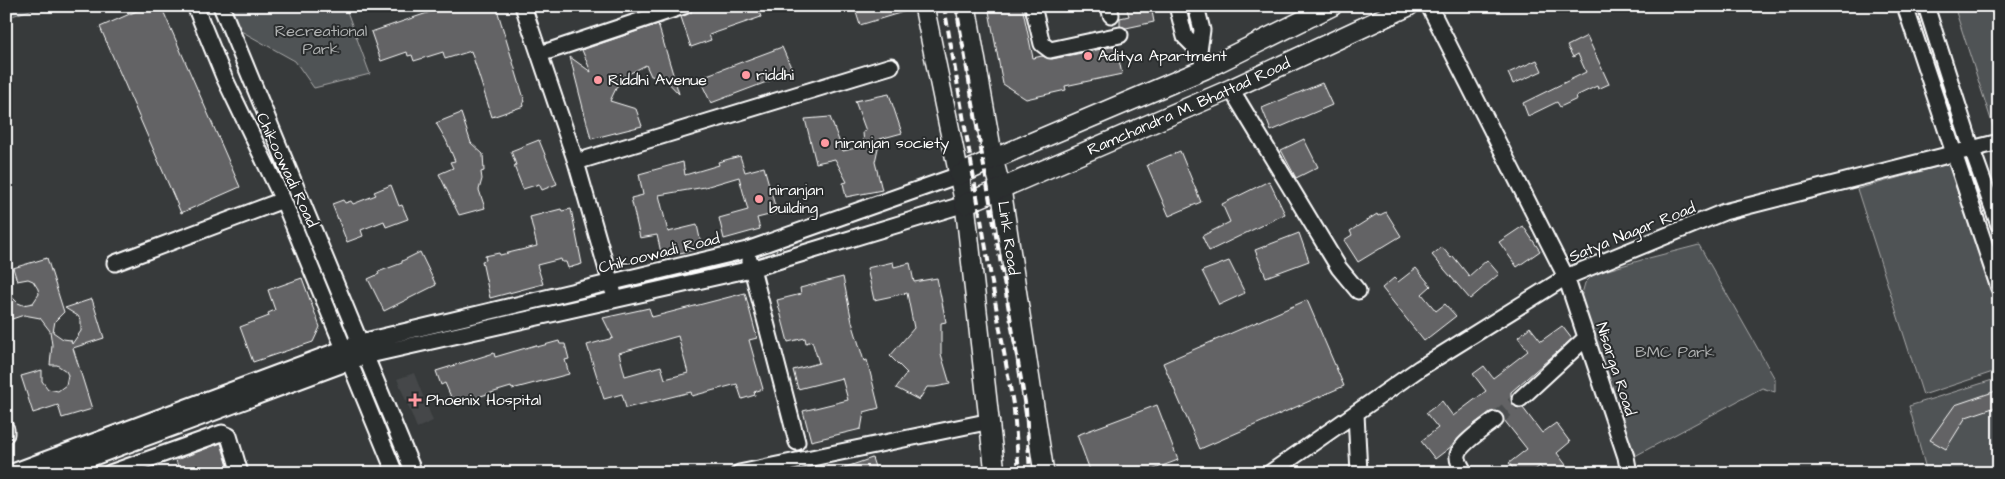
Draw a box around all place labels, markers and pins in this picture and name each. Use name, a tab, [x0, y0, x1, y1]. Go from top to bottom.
place label: Aditya Apartment	[1098, 45, 1227, 68]
marker: Aditya Apartment	[1082, 50, 1094, 62]
place label: riddhi	[756, 64, 795, 86]
place label: Riddhi Avenue	[608, 69, 707, 91]
marker: riddhi	[740, 69, 752, 81]
marker: Riddhi Avenue	[592, 74, 604, 86]
place label: niranjan society	[835, 132, 949, 155]
marker: niranjan society	[819, 137, 831, 149]
place label: niranjan building	[769, 179, 823, 220]
marker: niranjan building	[753, 193, 765, 205]
place label: Phoenix Hospital	[426, 389, 541, 411]
marker: Phoenix Hospital	[408, 393, 422, 407]

